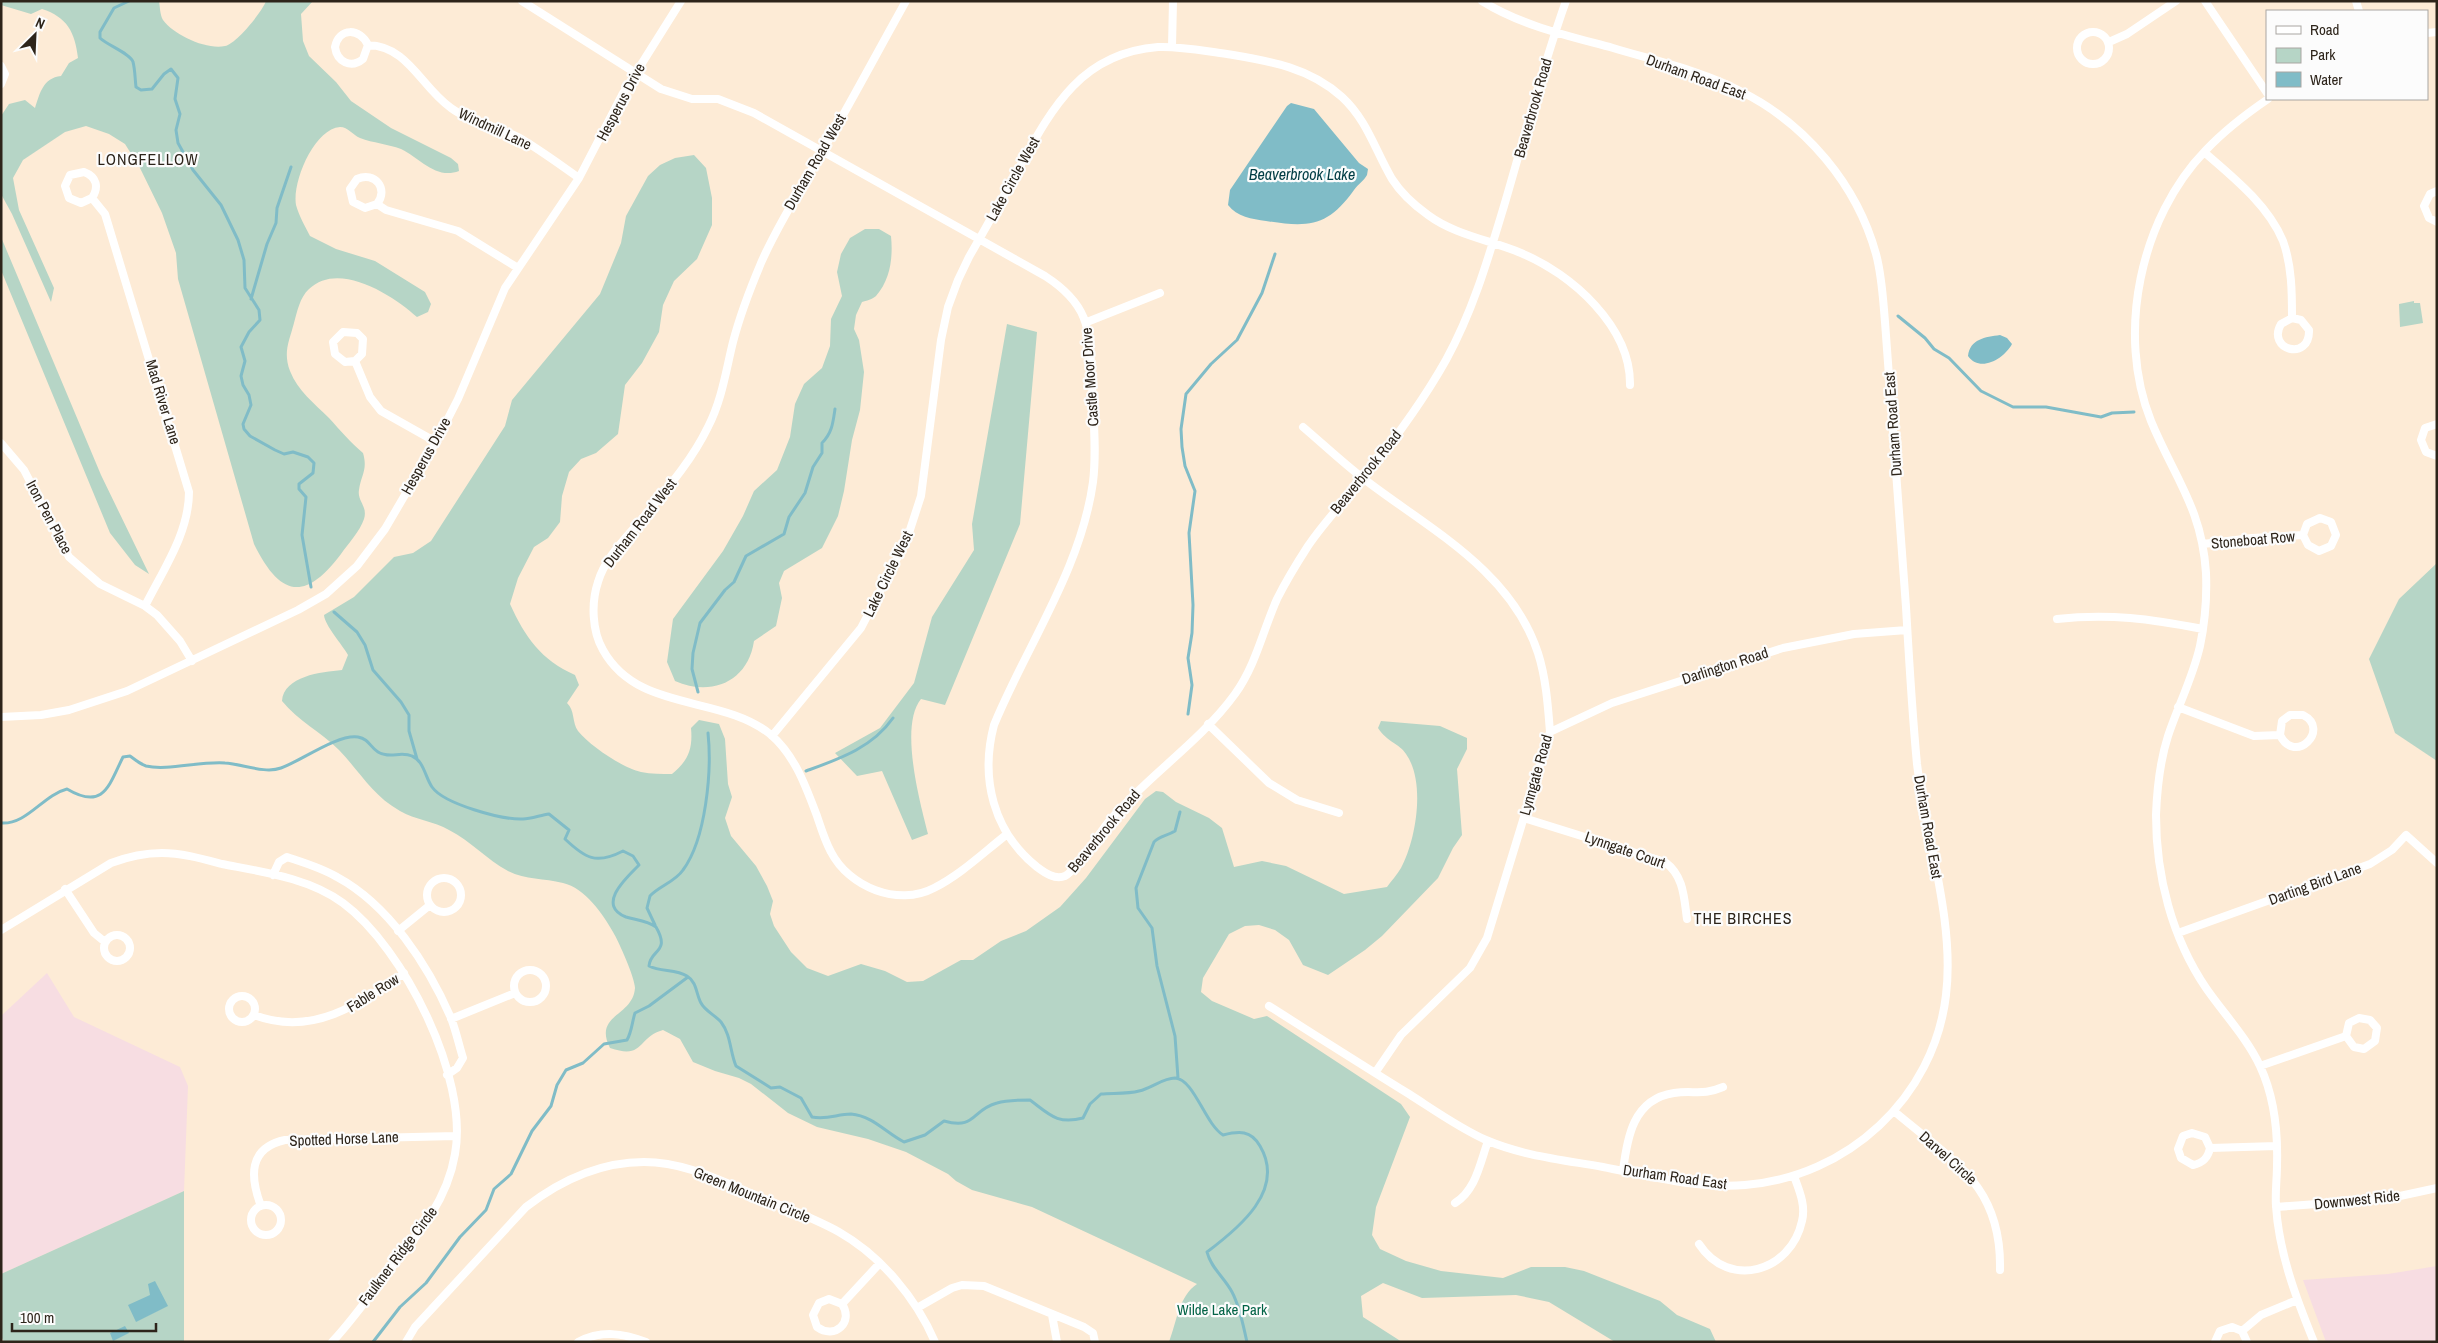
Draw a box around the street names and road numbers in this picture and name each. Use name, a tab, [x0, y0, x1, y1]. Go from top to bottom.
street label: Durham Road East	[1643, 49, 1749, 104]
street label: Beaverbrook Road	[1508, 56, 1557, 160]
street label: Hesperus Drive	[591, 59, 650, 144]
street label: Windmill Lane	[455, 102, 535, 155]
street label: Durham Road West	[779, 109, 851, 214]
street label: Lake Circle West	[981, 132, 1045, 225]
street label: Castle Moor Drive	[1076, 327, 1103, 427]
street label: Mad River Lane	[141, 357, 186, 447]
street label: Durham Road East	[1878, 371, 1907, 477]
street label: Hesperus Drive	[396, 413, 456, 498]
street label: Beaverbrook Road	[1325, 425, 1406, 518]
street label: Durham Road West	[598, 473, 681, 572]
street label: Iron Pen Place	[21, 476, 78, 557]
street label: Stoneboat Row	[2210, 525, 2296, 554]
street label: Lake Circle West	[858, 527, 918, 620]
street label: Darlington Road	[1679, 642, 1771, 689]
street label: Lynngate Road	[1514, 732, 1557, 818]
street label: Durham Road East	[1909, 774, 1948, 881]
street label: Beaverbrook Road	[1063, 785, 1145, 877]
street label: Lynngate Court	[1582, 826, 1669, 873]
street label: Darting Bird Lane	[2266, 857, 2364, 910]
street label: Fable Row	[342, 968, 403, 1017]
street label: Spotted Horse Lane	[289, 1126, 399, 1151]
street label: Darvel Circle	[1915, 1126, 1982, 1189]
street label: Durham Road East	[1622, 1159, 1729, 1194]
street label: Green Mountain Circle	[691, 1161, 814, 1228]
street label: Downwest Ride	[2313, 1185, 2401, 1214]
street label: Faulkner Ridge Circle	[353, 1202, 442, 1310]

